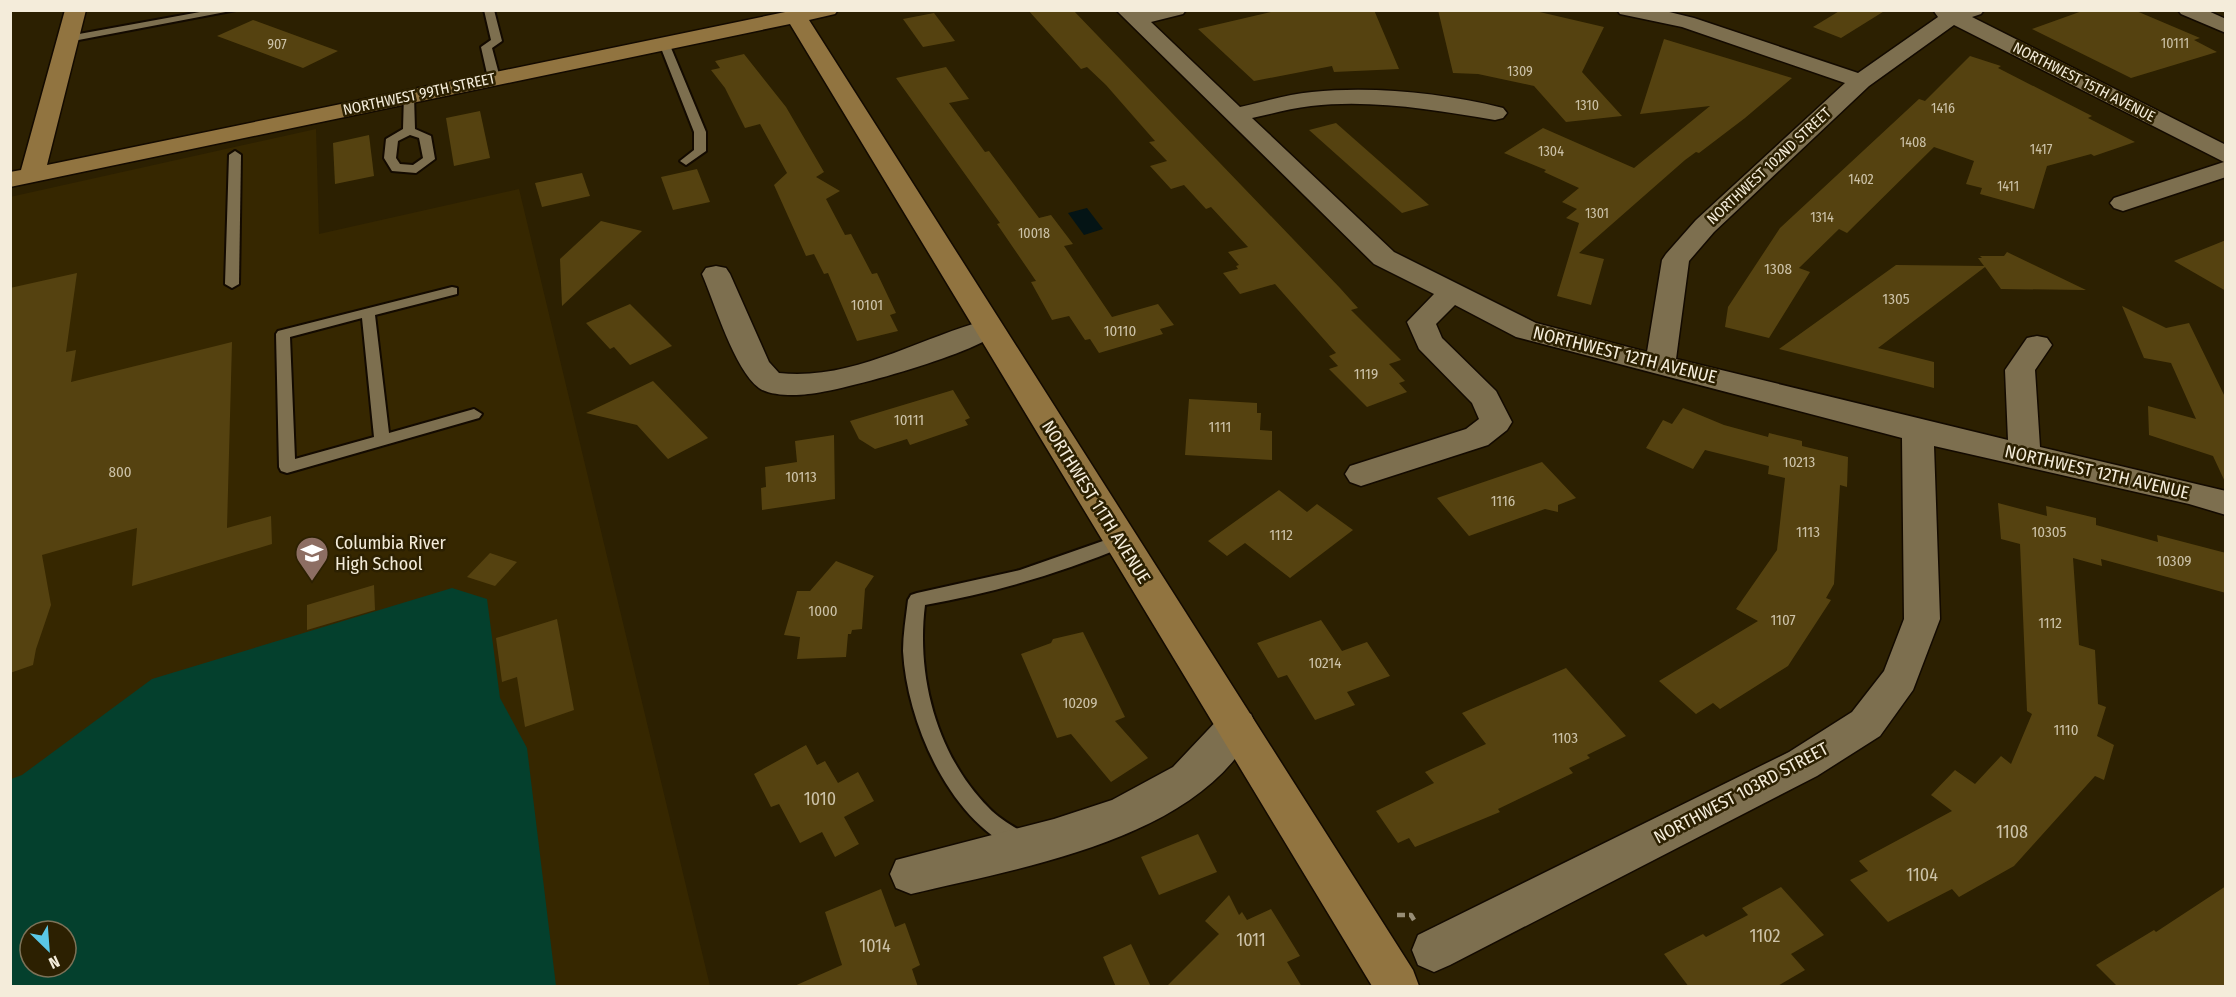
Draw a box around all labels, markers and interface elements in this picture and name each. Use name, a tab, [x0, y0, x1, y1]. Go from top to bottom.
house number: 10111	[2161, 35, 2189, 52]
house number: 907	[267, 36, 287, 53]
street label: NORTHWEST 15TH AVENUE	[2010, 38, 2158, 126]
house number: 1309	[1507, 63, 1533, 80]
street label: NORTHWEST 99TH STREET	[341, 69, 497, 119]
house number: 1310	[1575, 97, 1599, 114]
house number: 1416	[1931, 100, 1955, 117]
street label: NORTHWEST 102ND STREET	[1703, 104, 1835, 228]
house number: 1408	[1900, 134, 1926, 151]
house number: 1417	[2030, 141, 2053, 158]
house number: 1304	[1538, 143, 1564, 160]
house number: 1402	[1848, 171, 1874, 188]
house number: 1411	[1997, 178, 2019, 195]
house number: 1301	[1585, 205, 1609, 222]
house number: 1314	[1810, 209, 1834, 226]
house number: 10018	[1018, 225, 1050, 242]
house number: 1308	[1764, 260, 1792, 278]
house number: 1305	[1882, 290, 1910, 308]
house number: 10101	[851, 296, 883, 314]
house number: 10110	[1104, 322, 1136, 340]
street label: NORTHWEST 12TH AVENUE	[1531, 322, 1719, 388]
house number: 1119	[1354, 365, 1378, 383]
house number: 10111	[894, 411, 924, 429]
street label: NORTHWEST 11TH AVENUE	[1037, 417, 1155, 587]
house number: 1111	[1209, 418, 1231, 436]
street label: NORTHWEST 12TH AVENUE	[2003, 440, 2191, 504]
house number: 10213	[1783, 453, 1815, 471]
house number: 800	[108, 463, 132, 481]
house number: 10113	[785, 468, 817, 486]
house number: 1116	[1491, 492, 1515, 510]
house number: 1113	[1796, 523, 1820, 541]
house number: 10305	[2032, 523, 2067, 541]
house number: 1112	[1269, 526, 1293, 544]
place label: Columbia River High School	[335, 532, 447, 575]
school or university icon: Columbia River High School	[294, 535, 330, 582]
house number: 10309	[2156, 552, 2192, 570]
house number: 1000	[808, 602, 838, 620]
house number: 1107	[1770, 611, 1796, 629]
house number: 1112	[2038, 614, 2062, 632]
house number: 10214	[1309, 654, 1341, 672]
house number: 10209	[1062, 694, 1098, 712]
house number: 1110	[2054, 721, 2078, 739]
house number: 1103	[1552, 729, 1578, 747]
street label: NORTHWEST 103RD STREET	[1650, 737, 1833, 848]
house number: 1010	[804, 788, 836, 810]
house number: 1108	[1996, 821, 2028, 843]
house number: 1104	[1906, 864, 1938, 886]
north arrow	[18, 919, 78, 979]
house number: 1102	[1750, 925, 1781, 947]
house number: 1011	[1236, 929, 1266, 951]
house number: 1014	[859, 935, 891, 957]
text: N	[46, 952, 62, 973]

